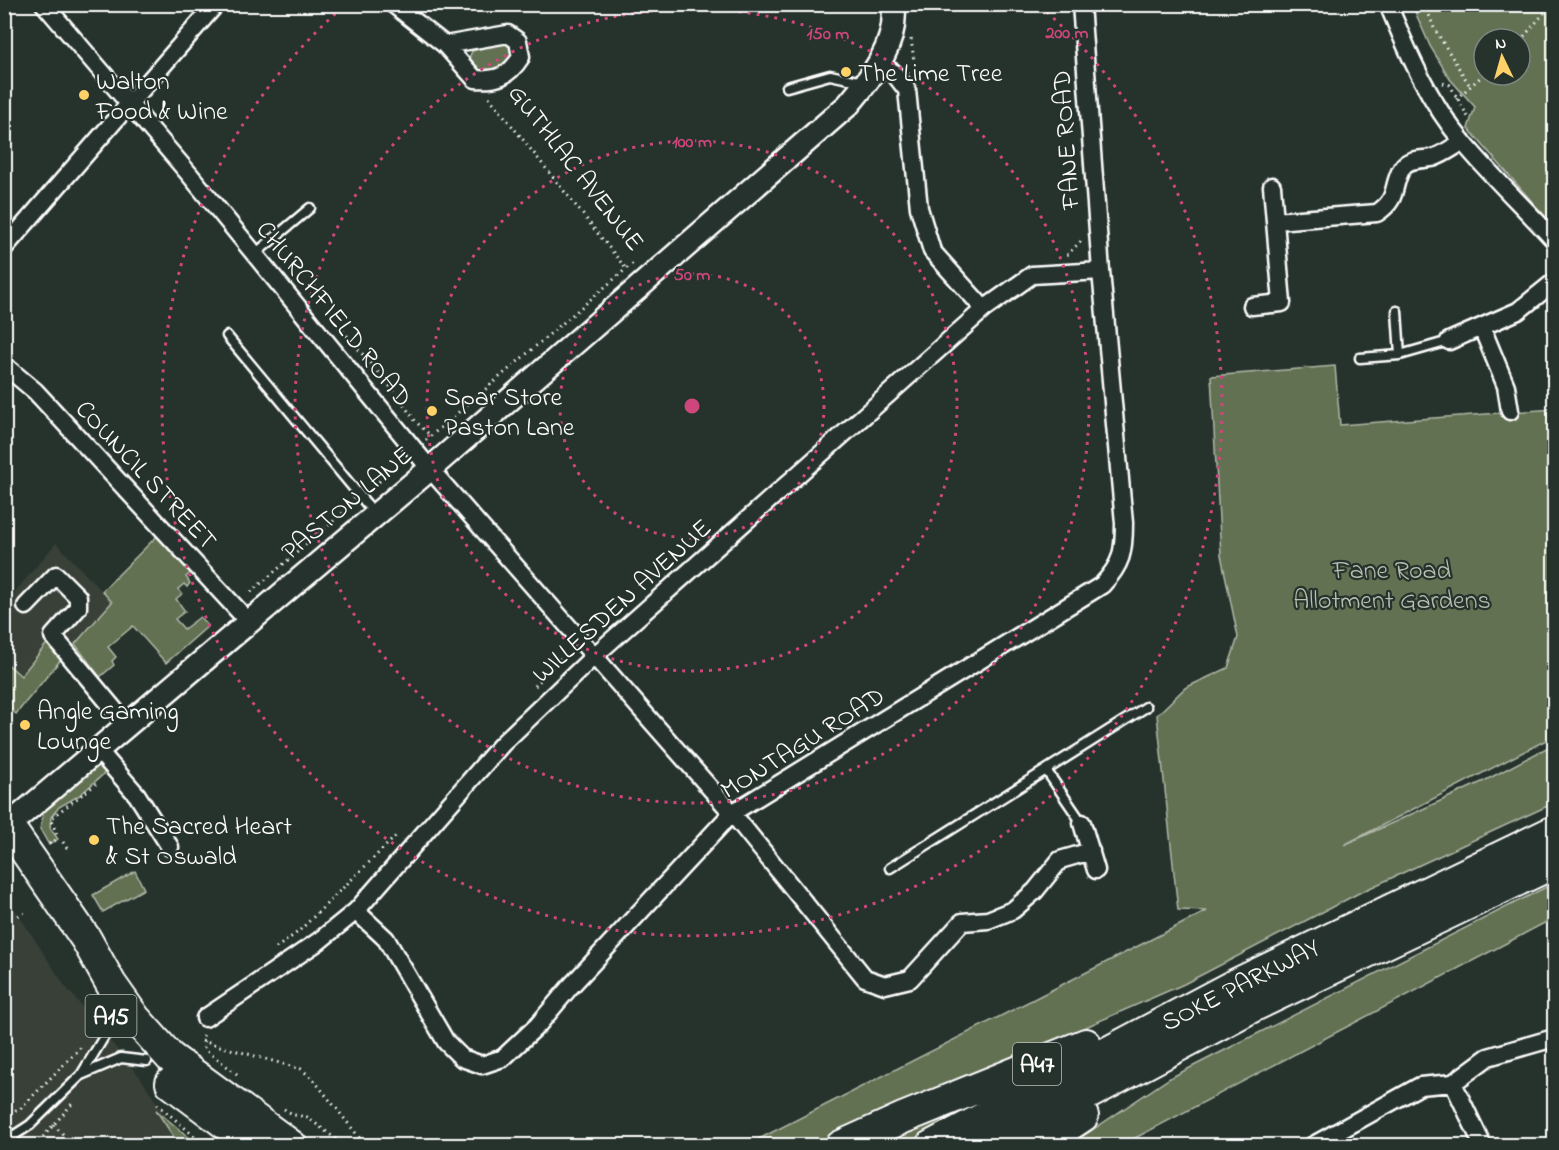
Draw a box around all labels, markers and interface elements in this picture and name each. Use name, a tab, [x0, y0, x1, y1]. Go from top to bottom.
text: 200 m	[1045, 21, 1089, 47]
text: 150 m	[807, 22, 849, 48]
north arrow	[1472, 27, 1532, 87]
text: N	[1494, 32, 1507, 56]
place label: The Lime Tree	[858, 56, 1003, 94]
place label: Walton Food & Wine	[95, 64, 228, 132]
marker: The Lime Tree	[839, 65, 853, 79]
street label: FANE ROAD	[1044, 69, 1092, 212]
street label: GUTHLAC AVENUE	[497, 77, 652, 260]
marker: Walton Food & Wine	[77, 88, 91, 102]
text: 100 m	[672, 130, 712, 156]
street label: CHURCHFIELD ROAD	[245, 213, 420, 416]
text: 50 m	[674, 263, 710, 289]
place label: Spar Store Paston Lane	[444, 380, 575, 448]
street label: COUNCIL STREET	[65, 392, 225, 560]
centre of rings	[682, 396, 702, 416]
marker: Spar Store Paston Lane	[425, 404, 439, 418]
street label: PASTON LANE	[274, 438, 422, 571]
street label: WILLESDEN AVENUE	[525, 511, 721, 693]
park label: Fane Road Allotment Gardens	[1293, 553, 1491, 621]
street label: MONTAGU ROAD	[714, 679, 893, 810]
place label: Angle Gaming Lounge	[37, 694, 179, 762]
marker: Angle Gaming Lounge	[18, 718, 32, 732]
place label: The Sacred Heart & St Oswald	[106, 809, 292, 877]
marker: The Sacred Heart & St Oswald	[87, 833, 101, 847]
street label: SOKE PARKWAY	[1156, 930, 1327, 1043]
road number: A15	[86, 995, 136, 1037]
road number: A47	[1013, 1043, 1061, 1085]

